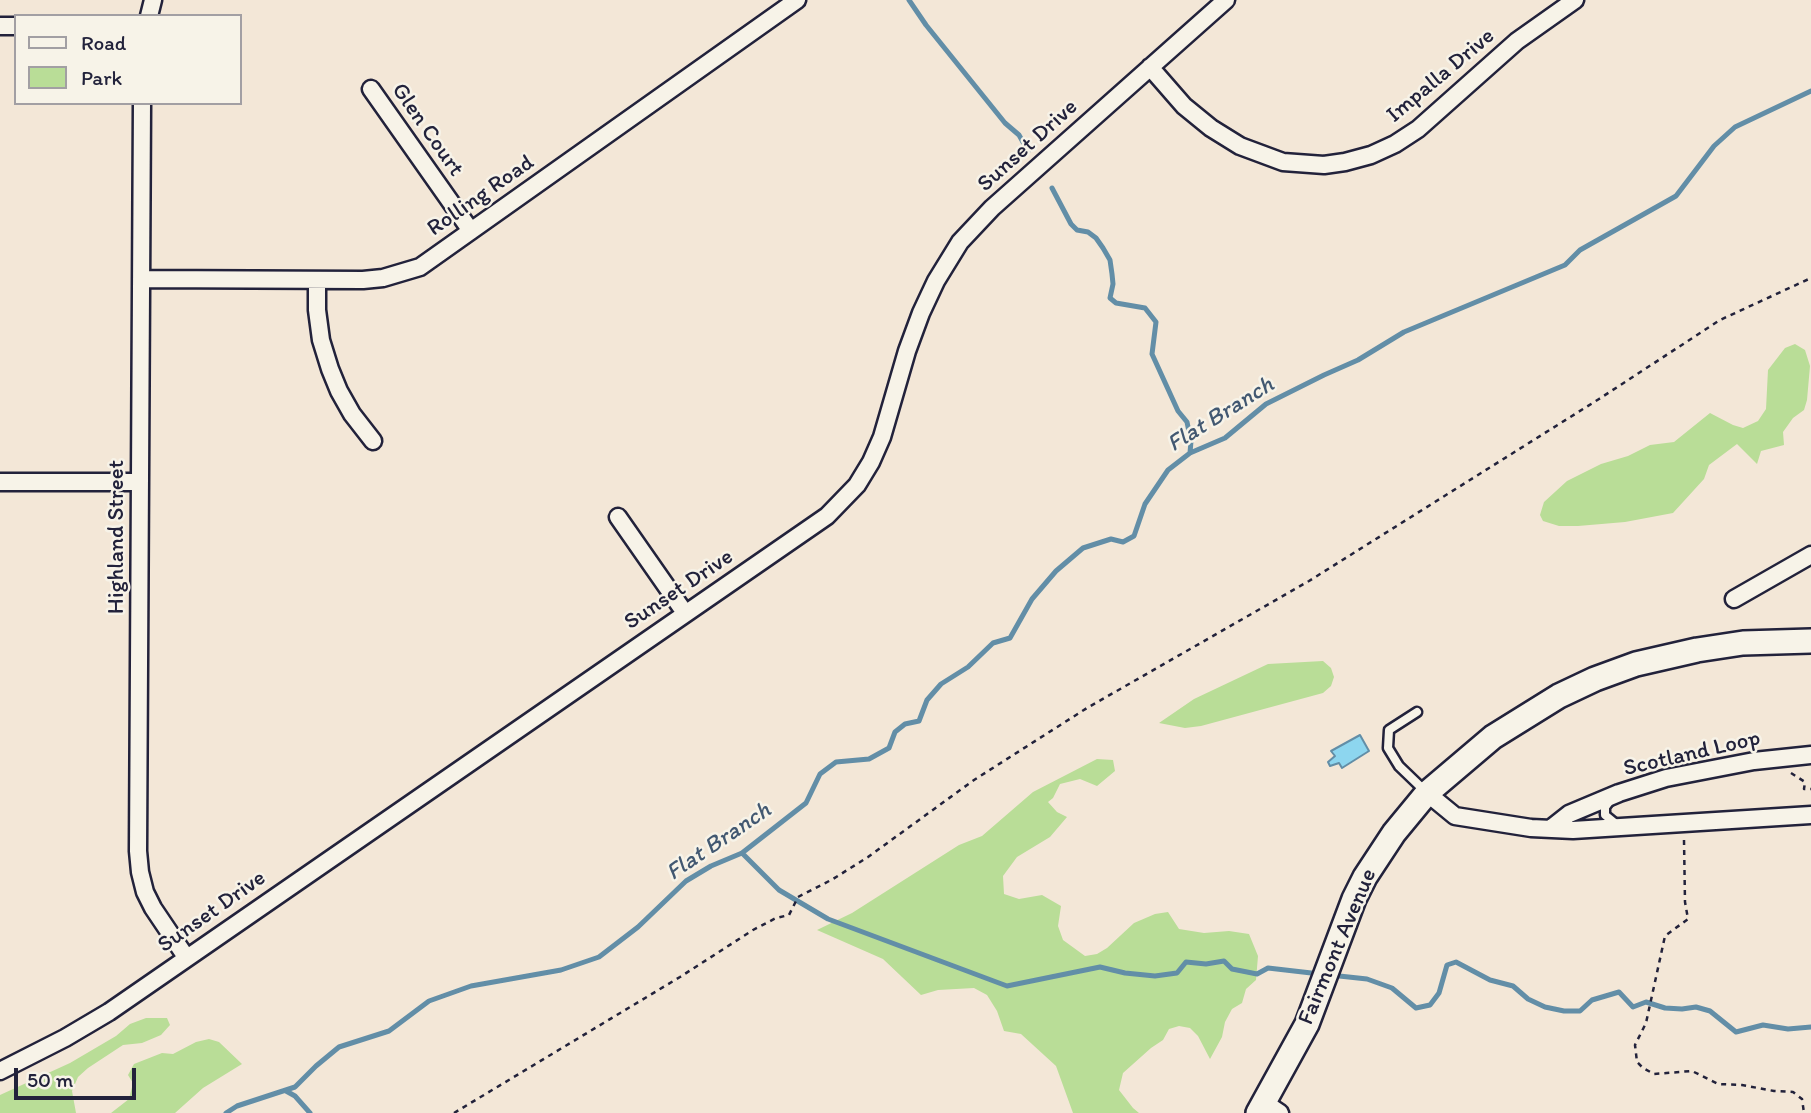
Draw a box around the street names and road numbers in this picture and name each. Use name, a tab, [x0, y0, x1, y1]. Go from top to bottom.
street label: Impalla Drive	[1381, 23, 1501, 129]
street label: Glen Court	[385, 78, 469, 182]
street label: Sunset Drive	[972, 94, 1084, 198]
street label: Rolling Road	[422, 149, 540, 243]
street label: Highland Street	[103, 460, 131, 614]
street label: Sunset Drive	[619, 543, 739, 637]
street label: Scotland Loop	[1621, 725, 1763, 783]
street label: Sunset Drive	[153, 865, 271, 959]
street label: Fairmont Avenue	[1293, 865, 1383, 1029]

